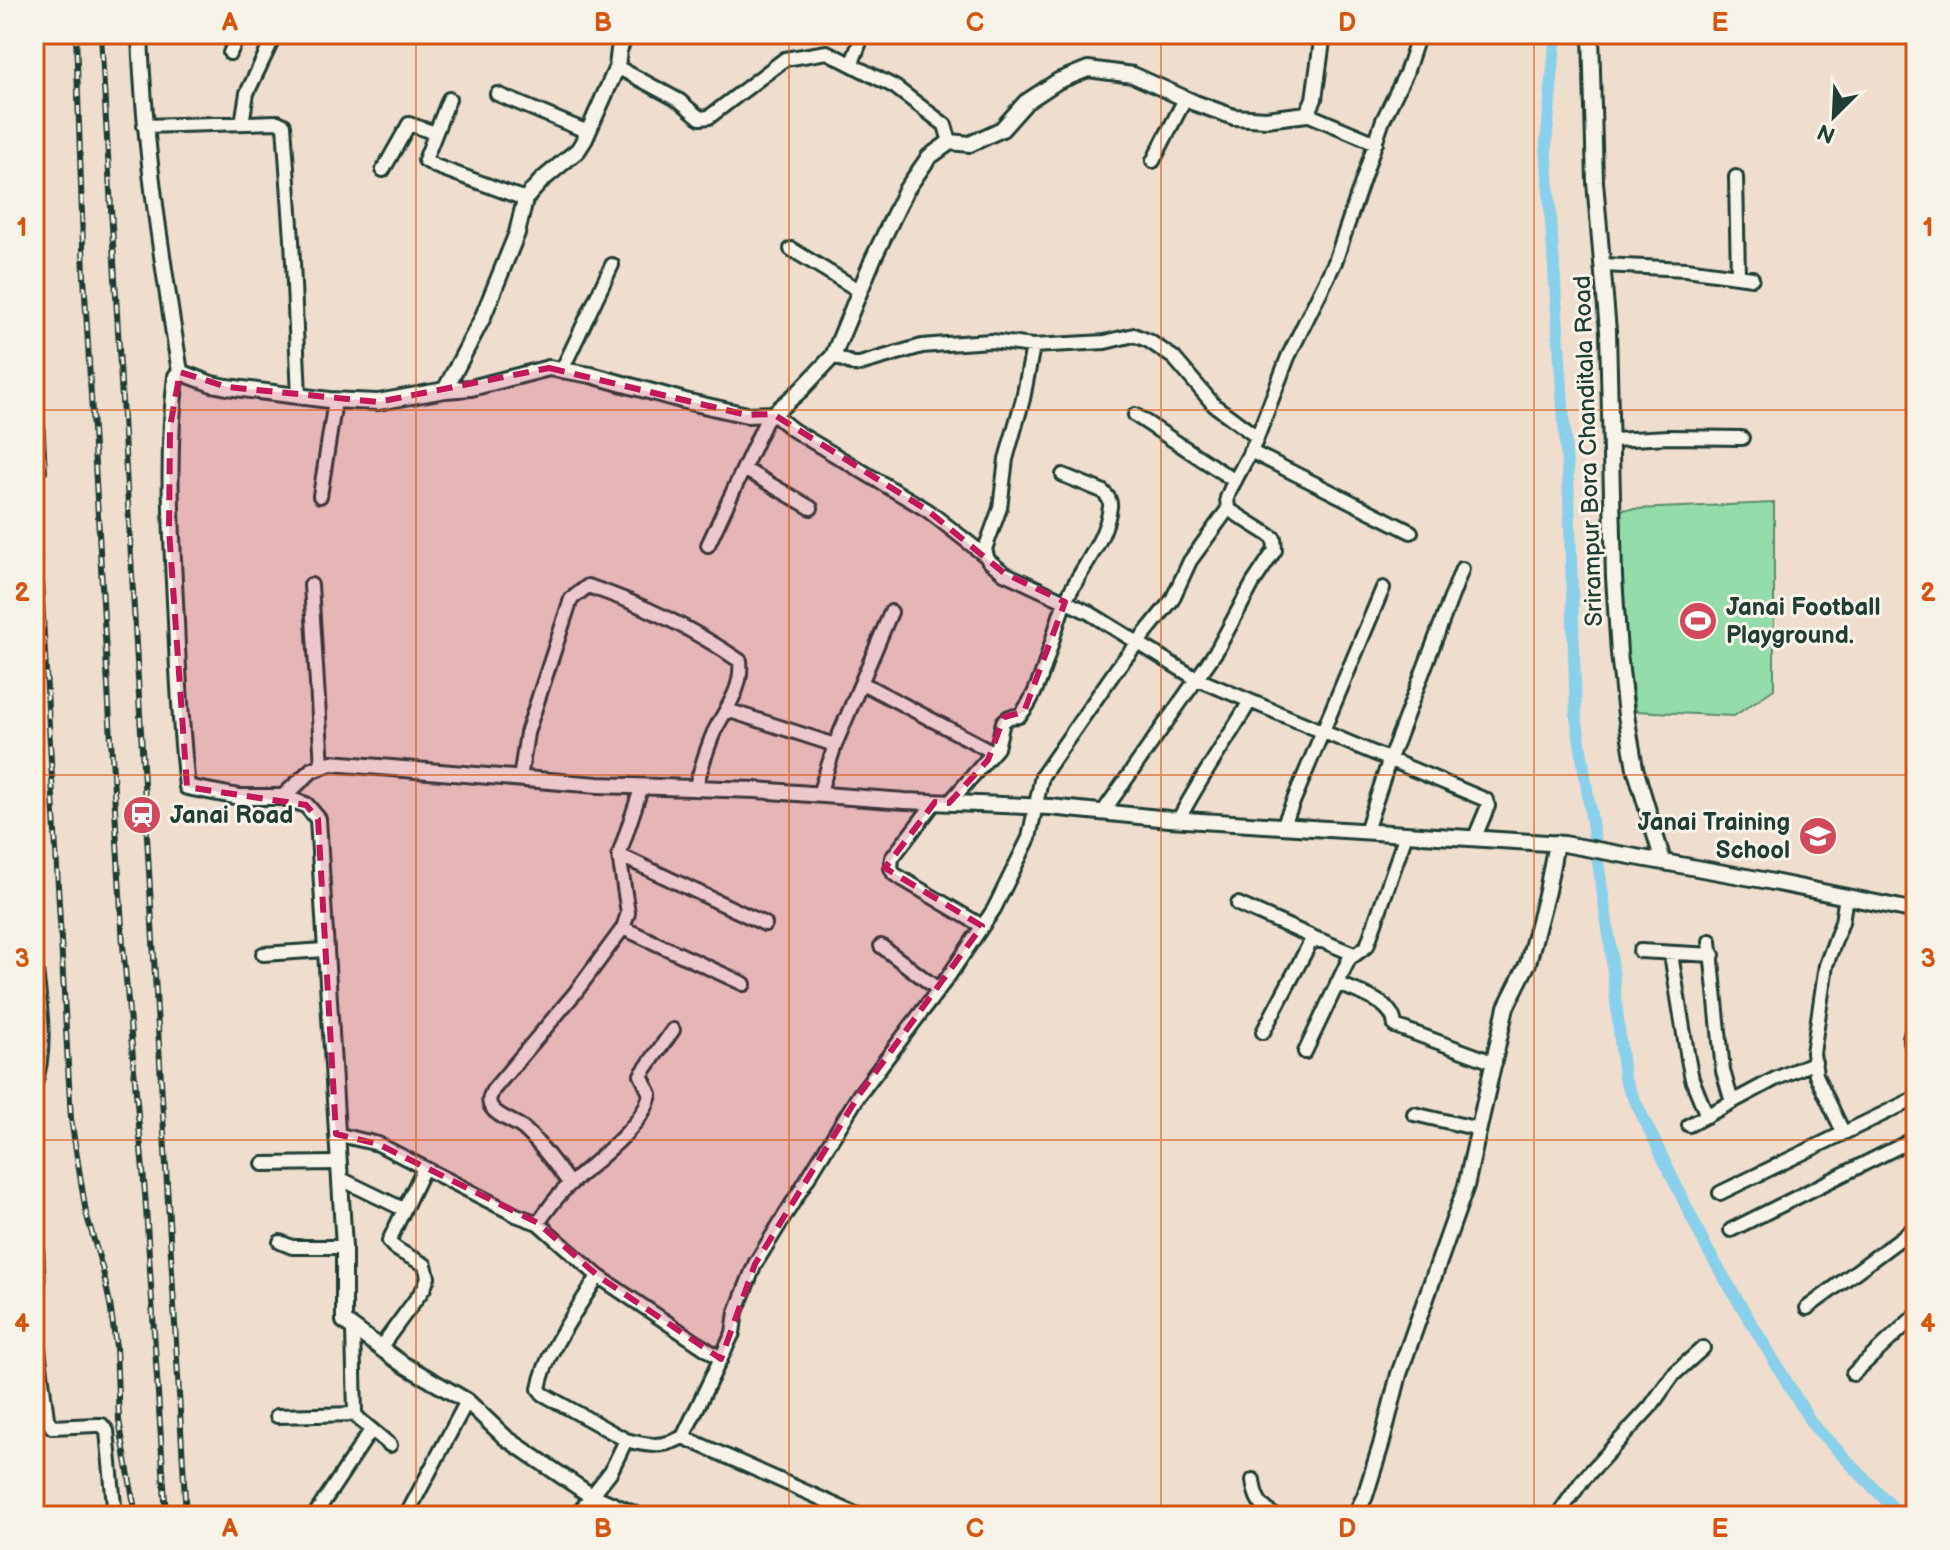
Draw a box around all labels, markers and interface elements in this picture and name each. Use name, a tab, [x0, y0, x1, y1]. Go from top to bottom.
text: A	[221, 8, 238, 39]
text: B	[594, 8, 612, 39]
text: C	[966, 8, 984, 39]
text: D	[1338, 8, 1356, 39]
text: E	[1712, 8, 1729, 39]
north arrow	[1794, 76, 1874, 156]
text: N	[1813, 117, 1840, 149]
text: 1	[17, 213, 27, 244]
text: 1	[1923, 213, 1933, 244]
street label: Srirampur Bora Chanditala Road	[1568, 275, 1609, 627]
text: 2	[14, 578, 30, 609]
text: 2	[1920, 578, 1936, 609]
place label: Janai Football Playground.	[1726, 593, 1880, 650]
sports icon: Janai Football Playground.	[1677, 600, 1719, 642]
station icon: Janai Road	[121, 794, 163, 836]
place label: Janai Road	[170, 801, 293, 830]
place label: Janai Training School	[1638, 808, 1790, 865]
school or university icon: Janai Training School	[1797, 815, 1839, 857]
text: 3	[14, 944, 30, 975]
text: 3	[1920, 944, 1936, 975]
text: 4	[14, 1309, 30, 1340]
text: 4	[1920, 1309, 1936, 1340]
text: A	[221, 1514, 238, 1545]
text: B	[594, 1514, 612, 1545]
text: C	[966, 1514, 984, 1545]
text: D	[1338, 1514, 1356, 1545]
text: E	[1712, 1514, 1729, 1545]

